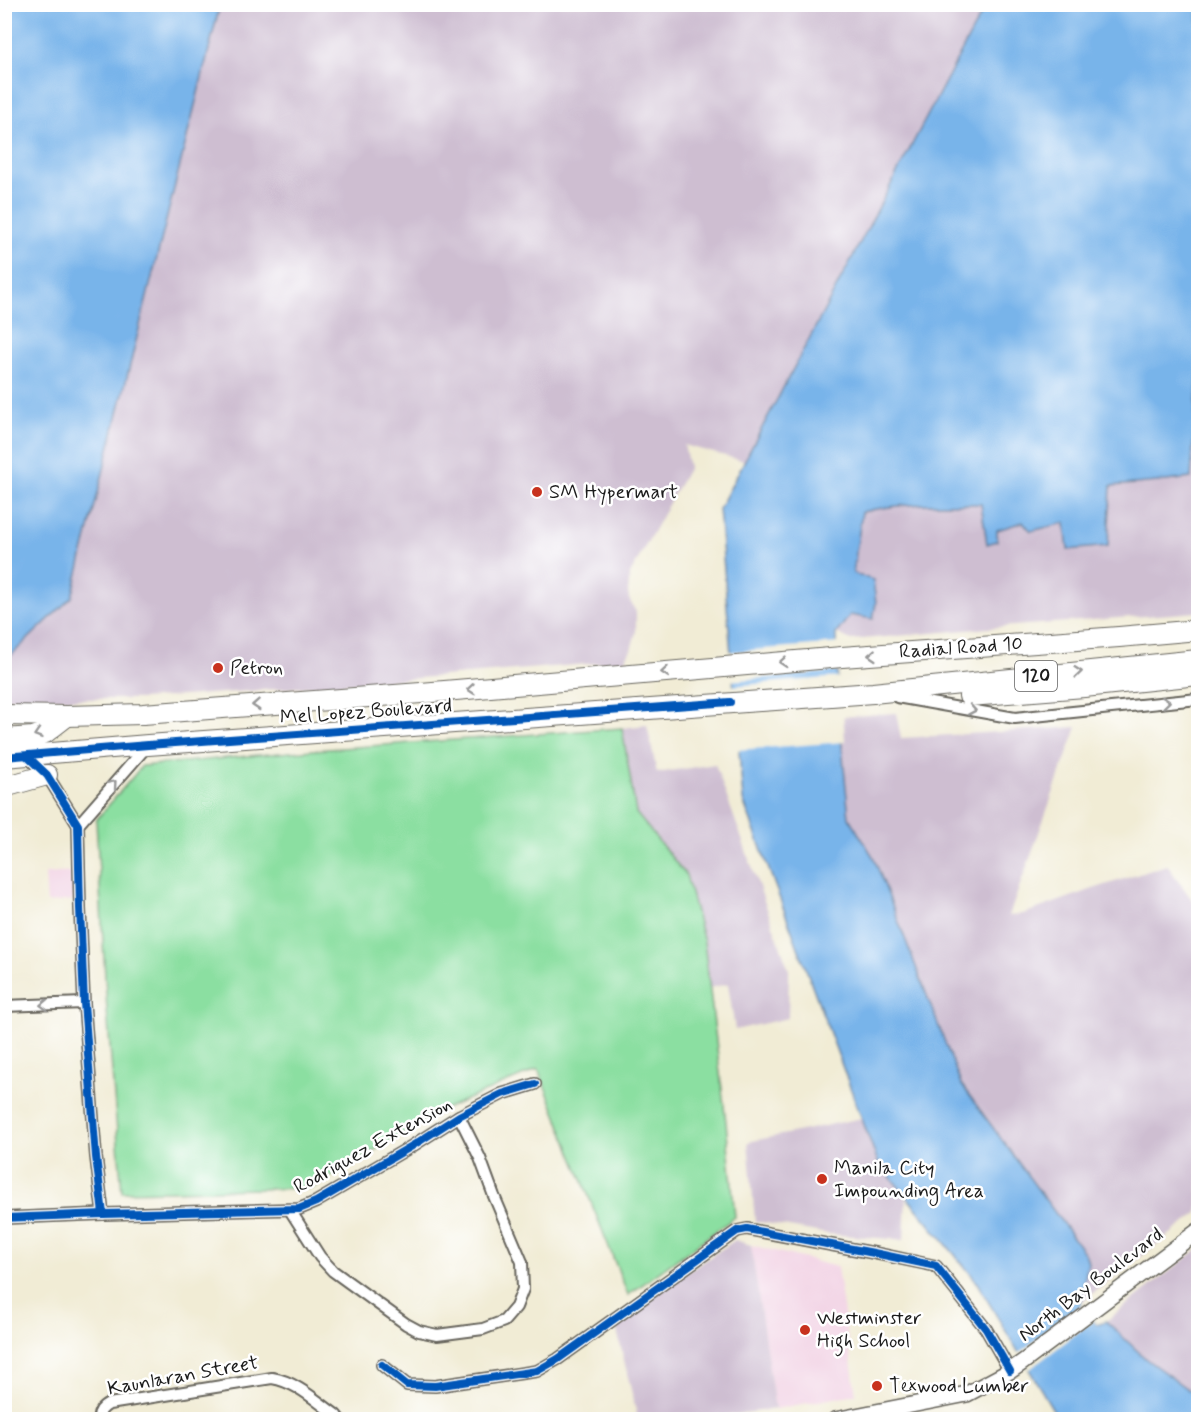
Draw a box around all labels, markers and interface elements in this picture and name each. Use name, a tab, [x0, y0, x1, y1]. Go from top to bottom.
place label: SM Hypermart	[549, 479, 678, 506]
marker: SM Hypermart	[530, 485, 544, 499]
street label: Radial Road 10	[898, 630, 1024, 666]
one-way arrow	[868, 648, 877, 661]
place label: Petron	[230, 655, 283, 682]
one-way arrow	[779, 655, 788, 668]
marker: Petron	[211, 661, 225, 675]
road number: 120	[1015, 661, 1057, 691]
one-way arrow	[661, 665, 670, 678]
one-way arrow	[1073, 666, 1082, 679]
one-way arrow	[466, 682, 475, 695]
street label: Mel Lopez Boulevard	[279, 693, 453, 731]
one-way arrow	[1161, 696, 1170, 709]
one-way arrow	[251, 699, 260, 712]
one-way arrow	[968, 704, 977, 716]
one-way arrow	[33, 727, 44, 739]
one-way arrow	[106, 780, 117, 791]
one-way arrow	[40, 998, 49, 1011]
street label: Rodriguez Extension	[289, 1091, 457, 1201]
place label: Manila City Impounding Area	[834, 1155, 984, 1206]
marker: Manila City Impounding Area	[815, 1172, 829, 1186]
street label: North Bay Boulevard	[1013, 1222, 1169, 1348]
place label: Westminster High School	[817, 1305, 922, 1357]
marker: Westminster High School	[798, 1323, 812, 1337]
street label: Kaunlaran Street	[105, 1349, 261, 1403]
place label: Texwood Lumber	[889, 1373, 1029, 1400]
marker: Texwood Lumber	[870, 1379, 884, 1393]

